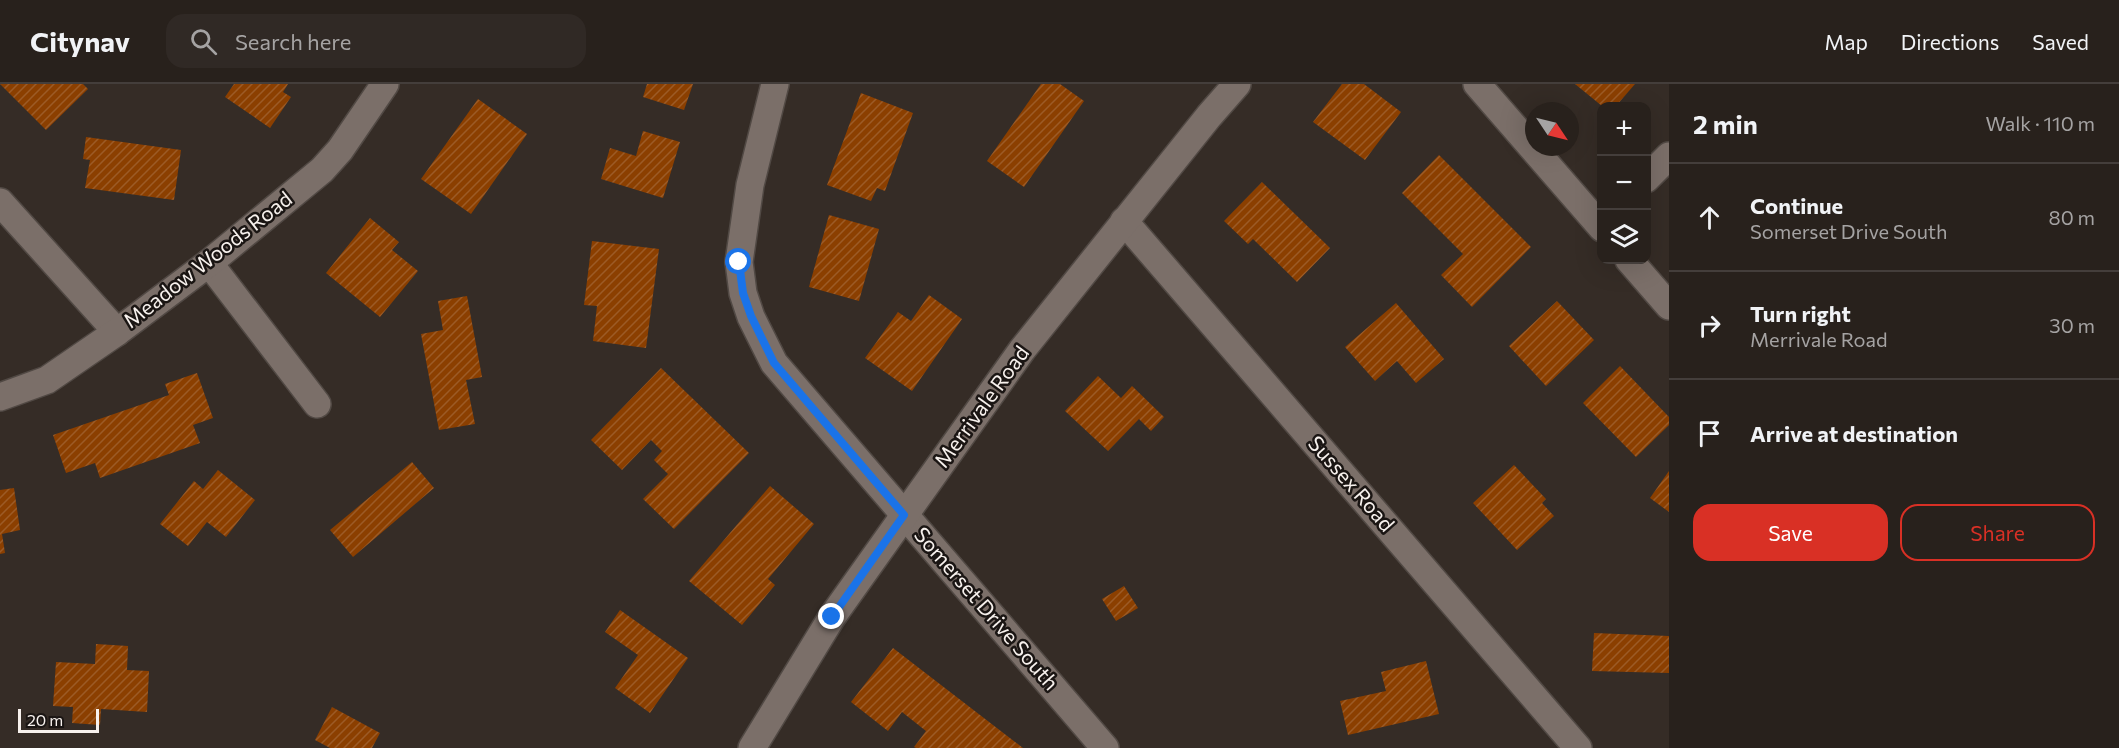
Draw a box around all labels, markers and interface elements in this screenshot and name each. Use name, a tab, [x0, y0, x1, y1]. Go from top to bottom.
search box	[166, 14, 586, 68]
text: Citynav	[30, 24, 130, 58]
icon: search	[187, 25, 220, 58]
text: Search here	[235, 28, 351, 55]
text: Map	[1825, 29, 1868, 54]
text: Directions	[1901, 29, 1999, 54]
text: Saved	[2032, 29, 2089, 54]
north arrow	[1525, 102, 1579, 156]
map controls	[1597, 102, 1651, 264]
button: +	[1597, 102, 1651, 156]
text: 2 min	[1693, 108, 1758, 139]
text: Walk · 110 m	[1985, 111, 2095, 135]
button: −	[1597, 156, 1651, 210]
street label: Meadow Woods Road	[118, 185, 296, 332]
text: Continue	[1750, 192, 1843, 219]
icon: ahead	[1693, 201, 1726, 234]
text: 80 m	[2049, 205, 2095, 229]
button: layers	[1597, 210, 1651, 264]
text: Somerset Drive South	[1750, 219, 1948, 243]
route start	[725, 248, 751, 274]
text: Turn right	[1750, 300, 1851, 327]
icon: right	[1693, 309, 1726, 342]
text: 30 m	[2049, 313, 2095, 337]
text: Merrivale Road	[1750, 327, 1887, 351]
street label: Merrivale Road	[928, 340, 1033, 472]
icon: arrive	[1693, 417, 1726, 450]
text: Arrive at destination	[1750, 420, 1958, 447]
street label: Sussex Road	[1304, 430, 1400, 536]
button: Save	[1693, 504, 1888, 561]
button: Share	[1900, 504, 2095, 561]
street label: Somerset Drive South	[910, 522, 1065, 694]
route end	[818, 603, 844, 629]
scale bar	[18, 706, 99, 734]
text: 20 m	[27, 710, 63, 729]

